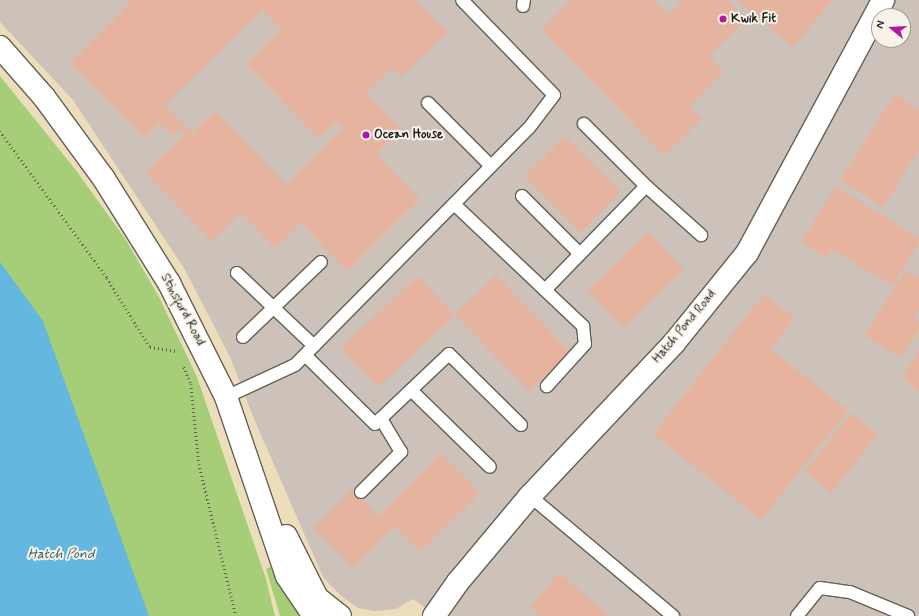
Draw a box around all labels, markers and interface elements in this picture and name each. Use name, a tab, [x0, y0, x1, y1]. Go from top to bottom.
north arrow	[871, 8, 911, 48]
place label: Kwik Fit	[731, 11, 776, 27]
marker: Kwik Fit	[718, 14, 728, 24]
text: N	[873, 19, 888, 30]
place label: Ocean House	[374, 127, 443, 143]
marker: Ocean House	[361, 130, 371, 140]
street label: Stinsford Road	[157, 272, 207, 348]
street label: Hatch Pond Road	[650, 287, 720, 367]
water label: Hatch Pond	[28, 546, 94, 562]

